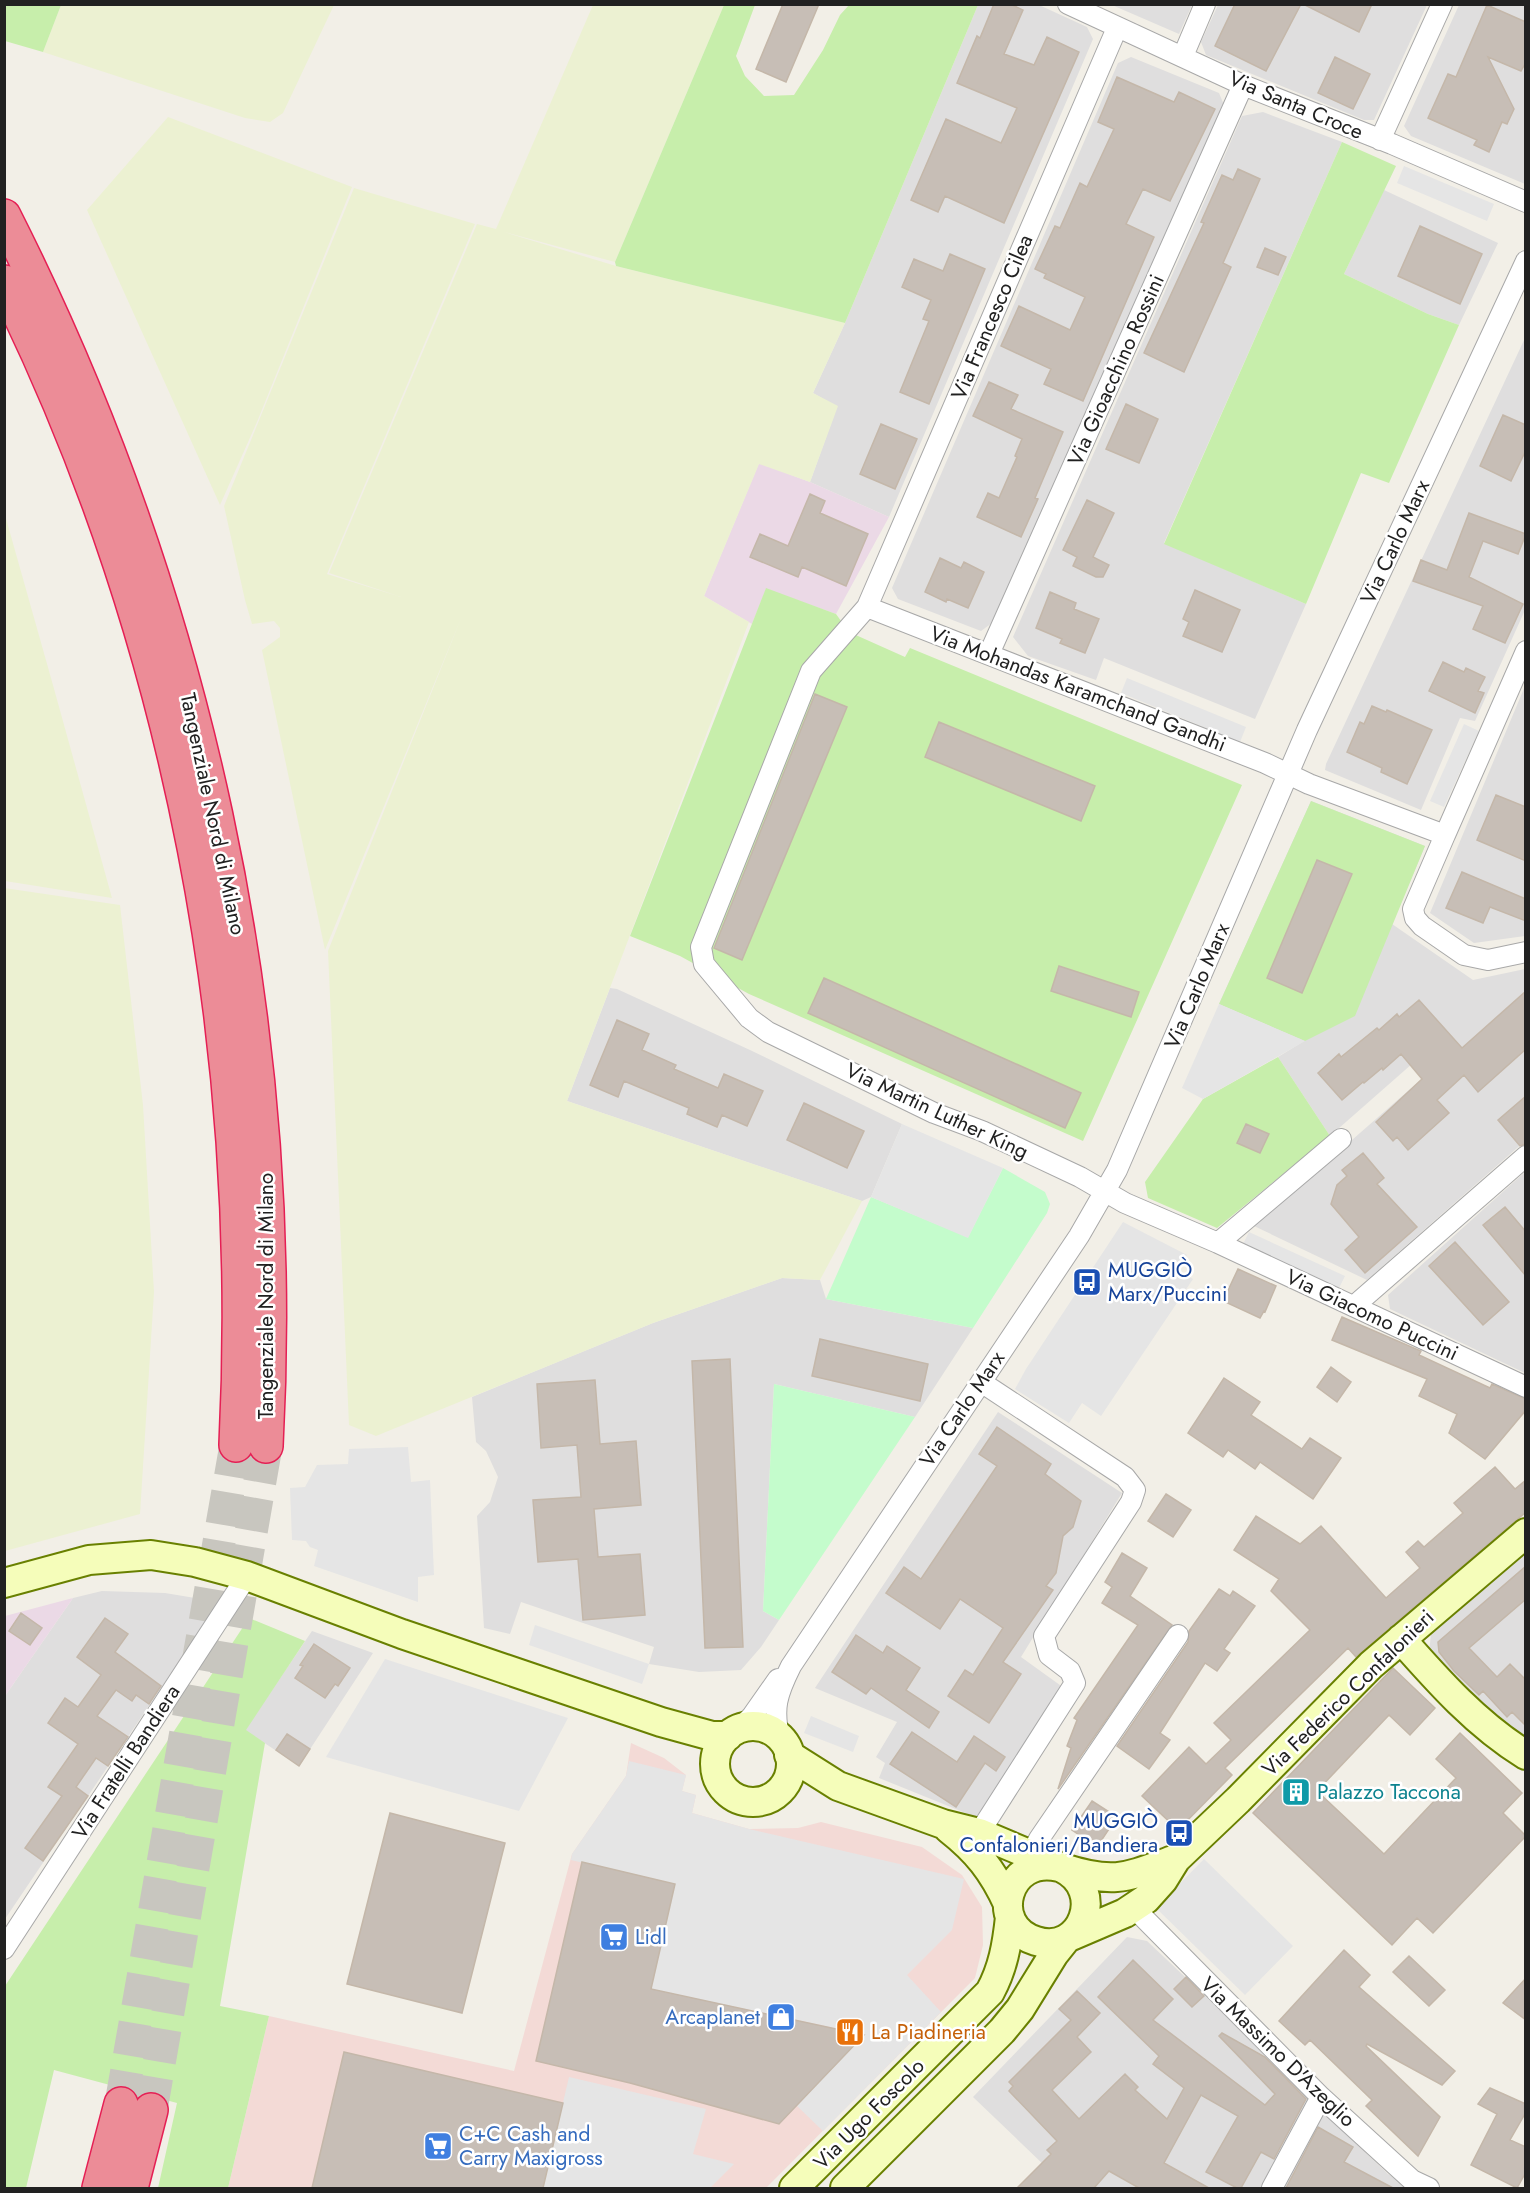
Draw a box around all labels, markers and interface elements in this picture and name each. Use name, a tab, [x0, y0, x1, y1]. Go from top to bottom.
street label: Via Santa Croce	[1224, 63, 1368, 147]
street label: Via Francesco Cilea	[944, 230, 1040, 404]
street label: Via Gioacchino Rossini	[1060, 270, 1172, 470]
street label: Via Carlo Marx	[1353, 475, 1437, 609]
street label: Via Mohandas Karamchand Gandhi	[926, 619, 1230, 759]
street label: Tangenziale Nord di Milano	[173, 690, 253, 938]
street label: Via Carlo Marx	[1157, 918, 1237, 1053]
street label: Via Martin Luther King	[841, 1055, 1033, 1167]
street label: Tangenziale Nord di Milano	[251, 1173, 281, 1419]
place label: MUGGIÒ Marx/Puccini	[1108, 1255, 1227, 1309]
street label: Via Giacomo Puccini	[1281, 1262, 1463, 1368]
bus stop icon: MUGGIÒ Marx/Puccini	[1071, 1266, 1103, 1298]
street label: Via Carlo Marx	[912, 1345, 1012, 1473]
street label: Via Federico Confalonieri	[1255, 1603, 1441, 1783]
street label: Via Fratelli Bandiera	[65, 1679, 187, 1845]
building icon: Palazzo Taccona	[1280, 1776, 1312, 1808]
place label: Palazzo Taccona	[1317, 1777, 1461, 1807]
place label: MUGGIÒ Confalonieri/Bandiera	[960, 1806, 1158, 1860]
bus stop icon: MUGGIÒ Confalonieri/Bandiera	[1163, 1817, 1195, 1849]
supermarket icon: Lidl	[598, 1921, 630, 1953]
place label: Lidl	[635, 1922, 667, 1952]
street label: Via Massimo D'Azeglio	[1194, 1970, 1362, 2134]
shop icon: Arcaplanet	[765, 2001, 797, 2033]
place label: Arcaplanet	[665, 2002, 760, 2032]
restaurant icon: La Piadineria	[834, 2016, 866, 2048]
place label: La Piadineria	[871, 2017, 986, 2047]
street label: Via Ugo Foscolo	[807, 2052, 931, 2176]
place label: C+C Cash and Carry Maxigross	[459, 2119, 603, 2173]
supermarket icon: C+C Cash and Carry Maxigross	[422, 2130, 454, 2162]

